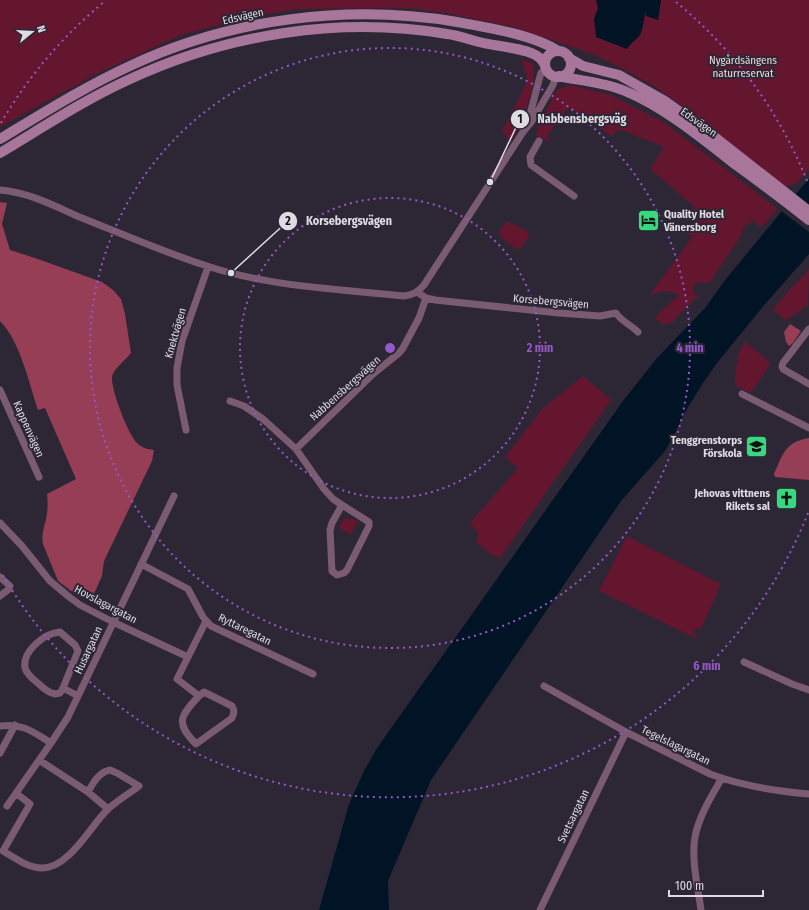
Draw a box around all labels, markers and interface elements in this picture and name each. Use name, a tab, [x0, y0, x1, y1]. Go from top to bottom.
street label: Edsvägen	[221, 5, 265, 28]
north arrow	[12, 12, 52, 52]
text: N	[34, 24, 48, 34]
park label: Nygårdsängens naturreservat	[709, 54, 777, 80]
street label: Edsvägen	[678, 105, 719, 140]
callout: Nabbensbergsväg	[510, 107, 635, 131]
text: 1	[517, 112, 523, 126]
text: Nabbensbergsväg	[538, 112, 626, 126]
hotel icon: Quality Hotel Vänersborg	[635, 207, 661, 233]
place label: Quality Hotel Vänersborg	[663, 208, 725, 234]
callout: Korsebergsvägen	[278, 209, 400, 233]
text: 2	[284, 214, 291, 228]
text: Korsebergsvägen	[306, 214, 392, 228]
street label: Korsebergsvägen	[512, 292, 589, 311]
street label: Knektvägen	[162, 306, 189, 360]
centre of rings	[383, 341, 397, 355]
text: 2 min	[526, 341, 553, 355]
text: 4 min	[676, 341, 704, 355]
street label: Nabbensbergsvägen	[307, 353, 383, 424]
street label: Kappenvägen	[10, 399, 47, 459]
school or university icon: Tenggrenstorps Förskola	[744, 433, 770, 459]
place label: Tenggrenstorps Förskola	[671, 434, 743, 460]
church icon: Jehovas vittnens Rikets sal	[773, 486, 799, 512]
place label: Jehovas vittnens Rikets sal	[694, 487, 771, 513]
street label: Hovslagargatan	[72, 582, 139, 626]
street label: Ryttaregatan	[216, 611, 273, 648]
street label: Husargatan	[72, 624, 105, 676]
text: 6 min	[693, 659, 721, 673]
street label: Tegelslagargatan	[639, 723, 712, 768]
street label: Svetsargatan	[555, 787, 592, 845]
scale bar	[669, 872, 763, 898]
text: 100 m	[675, 879, 704, 893]

